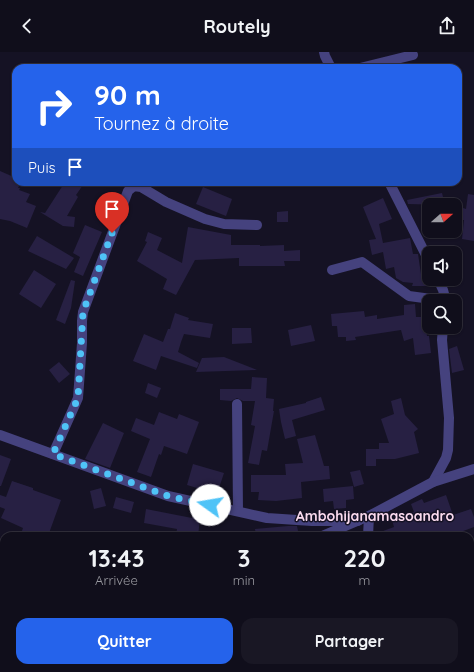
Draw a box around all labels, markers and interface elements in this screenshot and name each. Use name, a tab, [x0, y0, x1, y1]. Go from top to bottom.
icon: back	[16, 15, 38, 37]
text: Routely	[203, 15, 271, 38]
icon: share	[436, 15, 458, 37]
text: 90 m	[94, 77, 161, 112]
icon: right	[28, 80, 80, 132]
text: Tournez à droite	[94, 112, 229, 135]
icon: arrive	[64, 156, 86, 178]
text: Puis	[28, 158, 56, 177]
pin	[95, 192, 129, 233]
icon: arrive	[101, 198, 123, 220]
north arrow	[422, 198, 462, 238]
map controls	[422, 198, 462, 334]
button: sound	[422, 246, 462, 286]
button: search	[422, 294, 462, 334]
position arrow	[189, 484, 231, 526]
district label: Ambohijanamasoandro	[296, 507, 454, 525]
text: 13:43	[89, 543, 144, 573]
text: 3	[237, 543, 250, 573]
text: 220	[343, 543, 386, 573]
text: Arrivée	[95, 572, 138, 588]
text: min	[233, 572, 255, 588]
text: m	[359, 572, 370, 588]
button: Quitter	[16, 618, 233, 664]
button: Partager	[241, 618, 458, 664]

